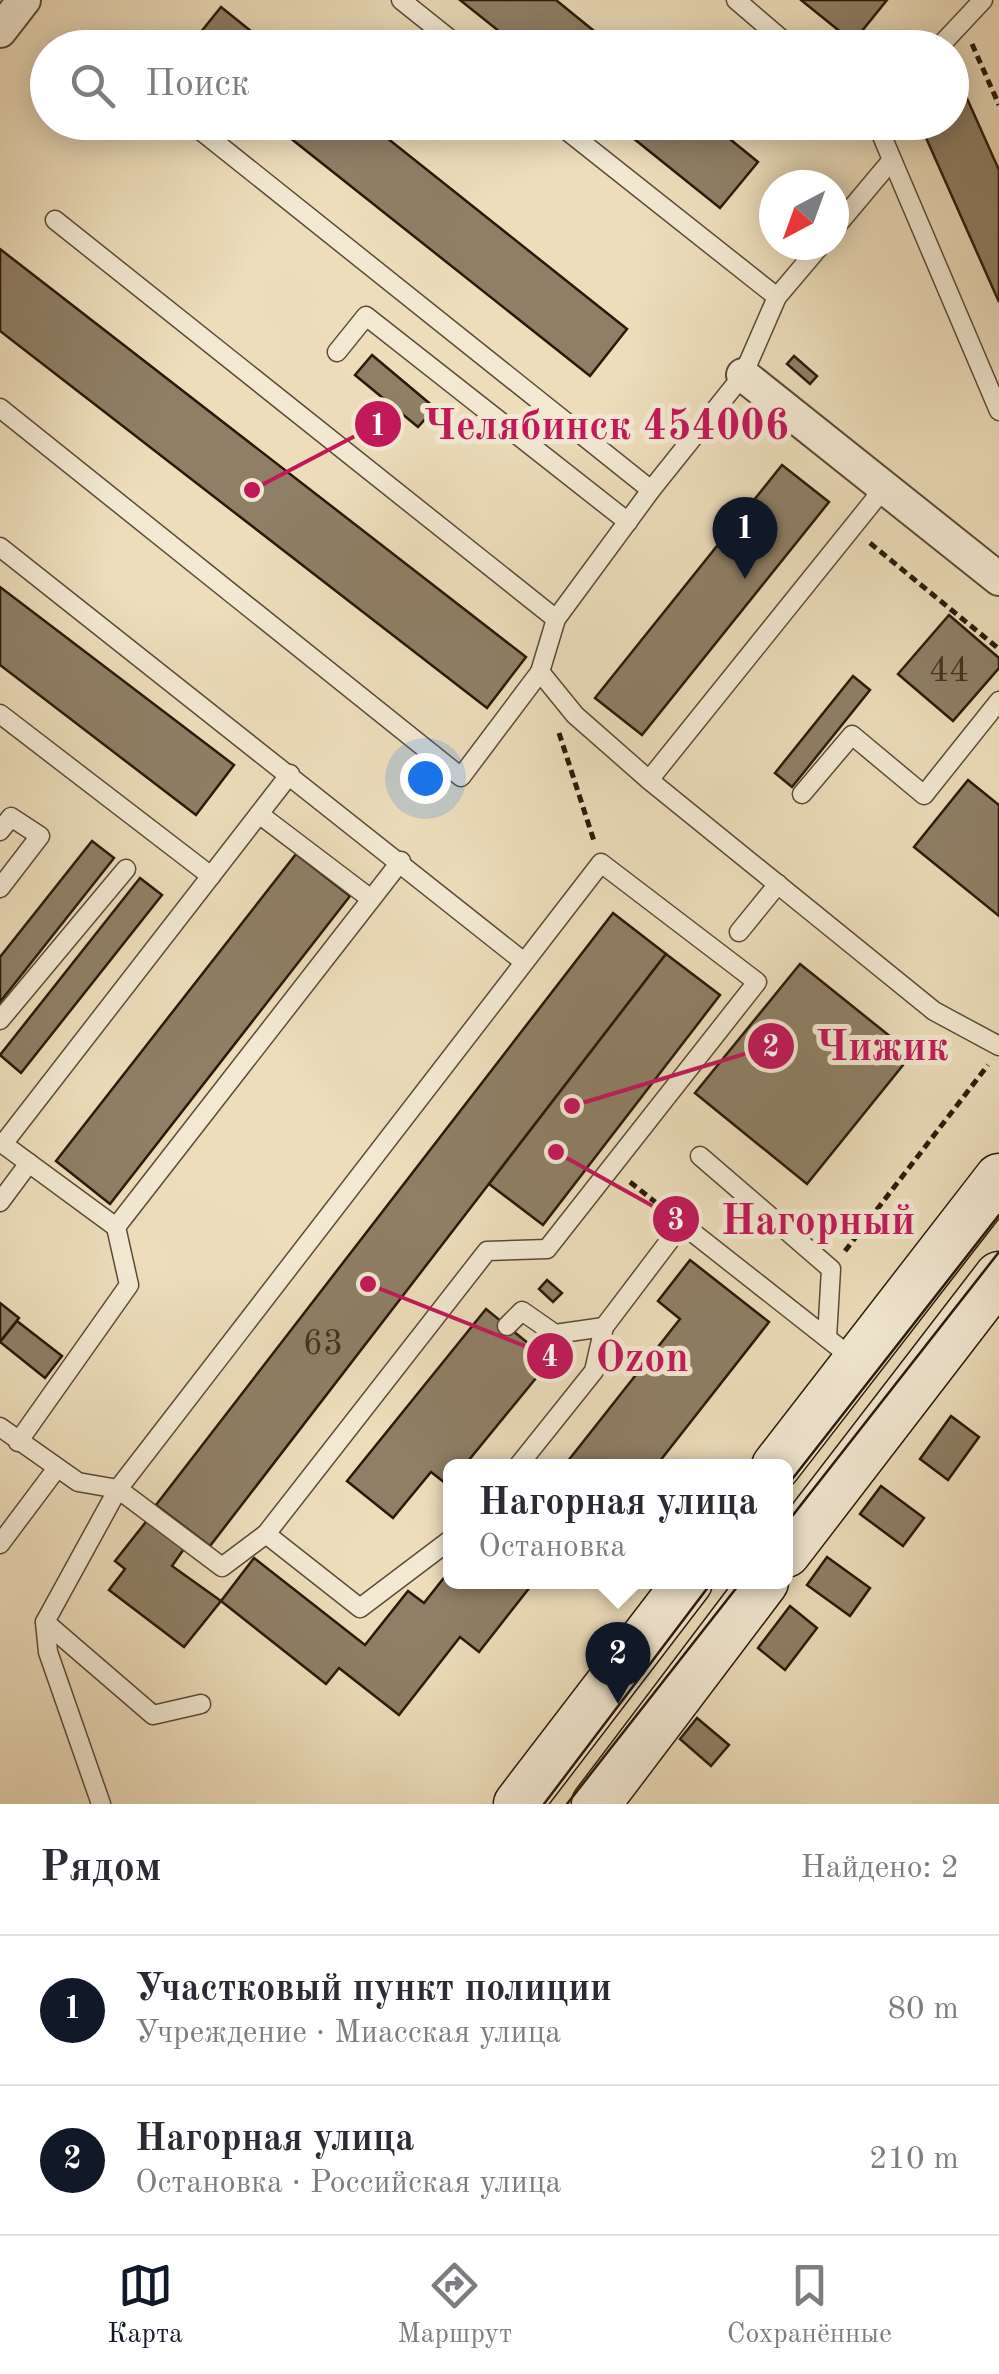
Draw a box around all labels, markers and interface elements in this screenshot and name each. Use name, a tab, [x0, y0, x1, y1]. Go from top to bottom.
search box	[30, 30, 969, 140]
icon: search	[65, 58, 120, 113]
text: Поиск	[145, 66, 250, 104]
north arrow	[759, 170, 849, 260]
callout: Челябинск 454006	[353, 388, 809, 460]
text: Челябинск 454006	[423, 407, 789, 449]
text: 1	[369, 412, 387, 442]
pin: 1	[712, 496, 778, 579]
house number: 44	[929, 654, 969, 689]
your location	[400, 753, 451, 804]
callout: Чижик	[746, 1010, 969, 1082]
text: Чижик	[815, 1028, 949, 1070]
text: 2	[762, 1033, 780, 1063]
callout: Нагорный	[651, 1183, 936, 1255]
text: Нагорный	[721, 1202, 915, 1244]
text: 3	[667, 1206, 685, 1236]
callout: Ozon	[525, 1320, 708, 1392]
house number: 63	[303, 1327, 343, 1362]
text: Ozon	[595, 1339, 689, 1381]
text: 4	[541, 1343, 559, 1373]
popup	[443, 1459, 793, 1589]
text: Нагорная улица	[478, 1485, 758, 1523]
text: Остановка	[478, 1532, 626, 1564]
pin: 2	[586, 1622, 650, 1704]
text: Рядом	[40, 1848, 162, 1890]
text: Найдено: 2	[800, 1853, 959, 1885]
text: Участковый пункт полиции	[135, 1971, 612, 2009]
text: 1	[63, 1994, 82, 2026]
text: 80 m	[888, 1994, 959, 2026]
text: Учреждение · Миасская улица	[135, 2018, 561, 2050]
text: Нагорная улица	[135, 2121, 414, 2159]
text: 2	[63, 2144, 82, 2176]
text: 210 m	[869, 2144, 959, 2176]
text: Остановка · Российская улица	[135, 2168, 561, 2200]
tab: Карта	[107, 2258, 183, 2353]
tab: Маршрут	[397, 2258, 512, 2353]
tab: Сохранённые	[727, 2258, 892, 2353]

